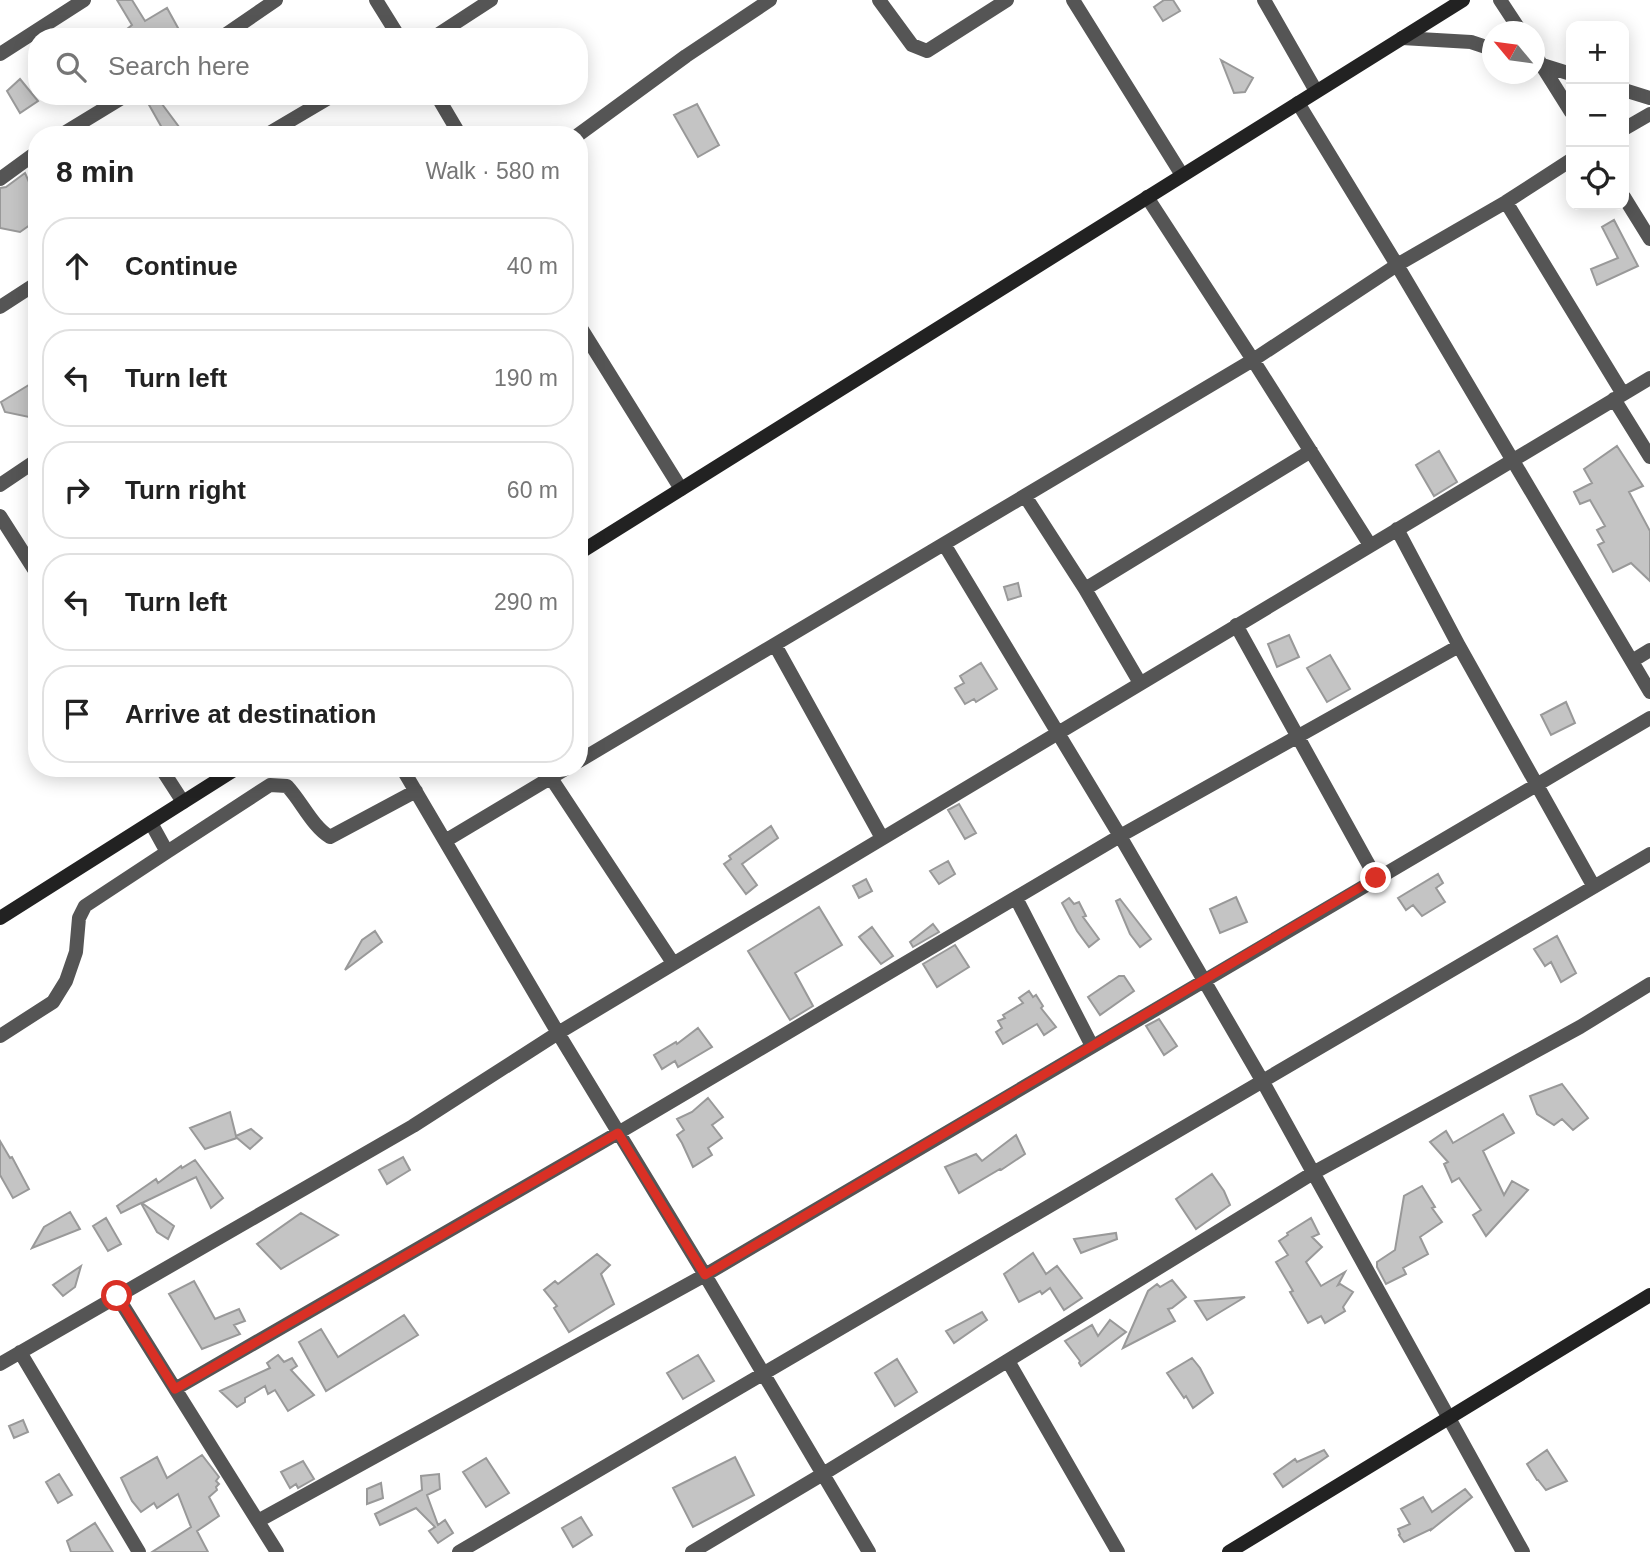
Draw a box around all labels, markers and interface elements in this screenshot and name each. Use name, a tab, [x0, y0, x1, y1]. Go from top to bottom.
north arrow	[1482, 21, 1545, 84]
map controls	[1566, 21, 1629, 210]
button: +	[1566, 21, 1629, 84]
search box	[28, 28, 588, 105]
icon: search	[52, 48, 90, 86]
text: Search here	[108, 51, 250, 81]
button: −	[1566, 84, 1629, 147]
button: locate	[1566, 147, 1629, 210]
text: 8 min	[56, 155, 134, 188]
text: Walk · 580 m	[425, 158, 560, 184]
icon: ahead	[58, 247, 96, 285]
text: Continue	[125, 251, 238, 281]
text: 40 m	[507, 253, 558, 279]
icon: left	[58, 359, 96, 397]
text: Turn left	[125, 363, 227, 393]
text: 190 m	[494, 365, 558, 391]
icon: right	[58, 471, 96, 509]
text: Turn right	[125, 475, 246, 505]
text: 60 m	[507, 477, 558, 503]
icon: left	[58, 583, 96, 621]
text: Turn left	[125, 587, 227, 617]
text: 290 m	[494, 589, 558, 615]
icon: arrive	[58, 695, 96, 733]
text: Arrive at destination	[125, 699, 376, 729]
route end	[1360, 862, 1391, 893]
route start	[101, 1280, 132, 1311]

